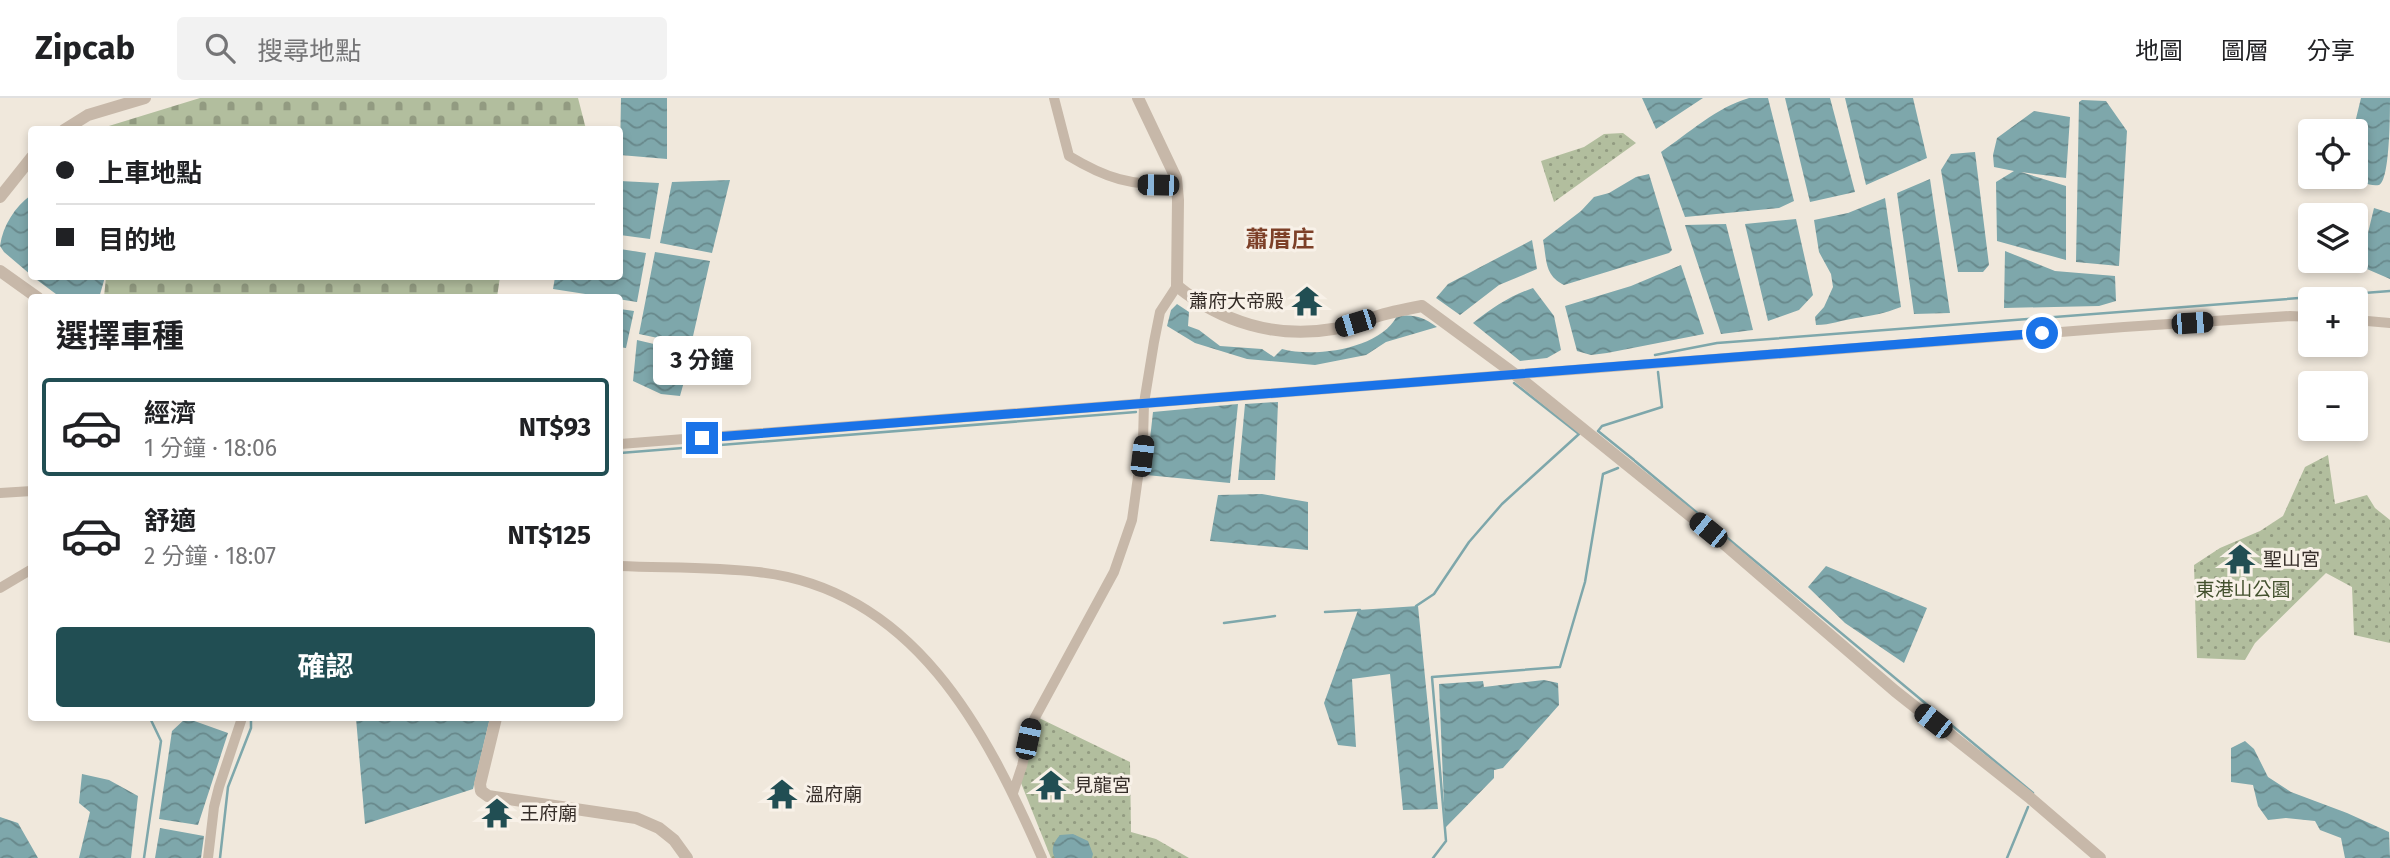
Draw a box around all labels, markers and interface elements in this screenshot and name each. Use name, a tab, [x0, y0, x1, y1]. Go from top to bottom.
search box	[177, 17, 667, 80]
text: Zipcab	[35, 28, 135, 68]
icon: search	[201, 29, 239, 67]
text: 搜尋地點	[257, 36, 361, 67]
text: 地圖	[2135, 37, 2183, 65]
text: 圖層	[2221, 37, 2269, 65]
text: 分享	[2307, 37, 2355, 65]
map controls	[2298, 119, 2368, 441]
button: locate	[2298, 119, 2368, 189]
text: 上車地點	[98, 158, 202, 189]
car	[1137, 174, 1180, 196]
button: layers	[2298, 203, 2368, 273]
text: 目的地	[98, 225, 176, 256]
district label: 蕭厝庄	[1246, 225, 1315, 253]
temple icon: 蕭府大帝殿	[1290, 284, 1324, 318]
button: +	[2298, 287, 2368, 357]
place label: 蕭府大帝殿	[1189, 290, 1284, 313]
car	[1332, 307, 1379, 339]
car	[2171, 311, 2214, 335]
text: 選擇車種	[56, 317, 184, 355]
route start	[2026, 317, 2058, 349]
callout: 3 分鐘	[653, 336, 751, 386]
text: 3 分鐘	[670, 346, 734, 374]
button: −	[2298, 371, 2368, 441]
icon: car	[60, 396, 123, 459]
text: 經濟	[144, 398, 196, 429]
text: NT$93	[519, 412, 591, 443]
route end	[686, 422, 718, 454]
text: 1 分鐘 · 18:06	[144, 434, 277, 462]
car	[1130, 434, 1155, 478]
icon: car	[60, 504, 123, 567]
text: 舒適	[144, 506, 196, 537]
car	[1686, 509, 1731, 551]
text: NT$125	[507, 520, 591, 551]
text: 2 分鐘 · 18:07	[144, 542, 276, 570]
temple icon: 聖山宮	[2223, 542, 2257, 576]
place label: 聖山宮	[2263, 548, 2320, 571]
park label: 東港山公園	[2195, 578, 2291, 601]
button: 確認	[56, 627, 595, 707]
car	[1910, 700, 1957, 742]
car	[1014, 716, 1043, 762]
temple icon: 見龍宮	[1034, 768, 1068, 802]
place label: 見龍宮	[1074, 774, 1131, 797]
temple icon: 溫府廟	[765, 777, 799, 811]
place label: 溫府廟	[805, 783, 862, 806]
temple icon: 王府廟	[480, 796, 514, 830]
place label: 王府廟	[520, 802, 577, 825]

